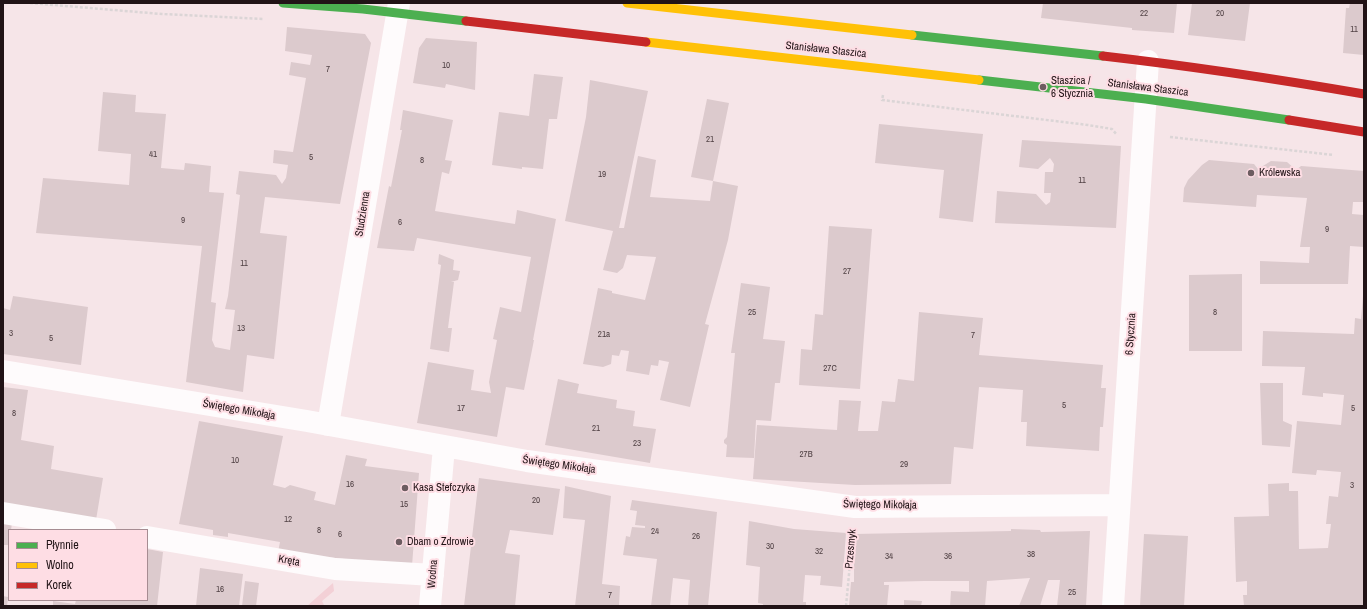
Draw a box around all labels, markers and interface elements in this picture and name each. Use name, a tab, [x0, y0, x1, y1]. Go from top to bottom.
house number: 22	[1140, 9, 1148, 19]
house number: 20	[1216, 9, 1224, 19]
house number: 11	[1350, 25, 1358, 35]
street label: Stanisława Staszica	[785, 39, 867, 61]
house number: 10	[442, 61, 450, 71]
house number: 7	[326, 65, 330, 75]
place label: Staszica / 6 Stycznia	[1051, 74, 1093, 100]
street label: Stanisława Staszica	[1107, 76, 1189, 100]
marker: Staszica / 6 Stycznia	[1038, 82, 1048, 92]
house number: 21	[706, 135, 714, 145]
house number: 41	[149, 150, 157, 160]
house number: 5	[309, 153, 313, 163]
house number: 8	[420, 156, 424, 166]
place label: Królewska	[1259, 166, 1301, 180]
marker: Królewska	[1246, 168, 1256, 178]
house number: 19	[598, 170, 606, 180]
house number: 11	[1078, 176, 1086, 186]
street label: Studzienna	[353, 190, 373, 238]
house number: 9	[181, 216, 185, 226]
house number: 6	[398, 218, 402, 228]
house number: 9	[1325, 225, 1329, 235]
house number: 11	[240, 259, 248, 269]
house number: 27	[843, 267, 851, 277]
house number: 25	[748, 308, 756, 318]
house number: 8	[1213, 308, 1217, 318]
street label: 6 Stycznia	[1123, 313, 1139, 355]
house number: 13	[237, 324, 245, 334]
house number: 3	[9, 329, 13, 339]
house number: 21a	[598, 330, 610, 340]
house number: 7	[971, 331, 975, 341]
house number: 5	[49, 334, 53, 344]
house number: 27C	[823, 364, 837, 374]
street label: Świętego Mikołaja	[202, 397, 276, 423]
house number: 5	[1062, 401, 1066, 411]
house number: 17	[457, 404, 465, 414]
house number: 5	[1351, 404, 1355, 414]
house number: 8	[12, 409, 16, 419]
house number: 21	[592, 424, 600, 434]
house number: 23	[633, 439, 641, 449]
house number: 27B	[799, 450, 813, 460]
street label: Świętego Mikołaja	[522, 453, 596, 477]
house number: 10	[231, 456, 239, 466]
house number: 29	[900, 460, 908, 470]
house number: 16	[346, 480, 354, 490]
place label: Kasa Stefczyka	[413, 481, 475, 495]
house number: 3	[1350, 481, 1354, 491]
marker: Kasa Stefczyka	[400, 483, 410, 493]
house number: 20	[532, 496, 540, 506]
street label: Świętego Mikołaja	[843, 498, 917, 512]
house number: 15	[400, 500, 408, 510]
house number: 12	[284, 515, 292, 525]
house number: 8	[317, 526, 321, 536]
house number: 24	[651, 527, 659, 537]
legend	[8, 529, 148, 601]
street label: Przesmyk	[843, 529, 859, 569]
house number: 6	[338, 530, 342, 540]
house number: 26	[692, 532, 700, 542]
place label: Dbam o Zdrowie	[407, 535, 474, 549]
text: Płynnie	[46, 537, 79, 553]
marker: Dbam o Zdrowie	[394, 537, 404, 547]
house number: 30	[766, 542, 774, 552]
house number: 32	[815, 547, 823, 557]
house number: 38	[1027, 550, 1035, 560]
house number: 34	[885, 552, 893, 562]
house number: 36	[944, 552, 952, 562]
street label: Kręta	[277, 553, 301, 569]
text: Wolno	[46, 557, 74, 573]
street label: Wodna	[425, 559, 441, 589]
text: Korek	[46, 577, 72, 593]
house number: 16	[216, 585, 224, 595]
house number: 25	[1068, 588, 1076, 598]
house number: 7	[608, 591, 612, 601]

